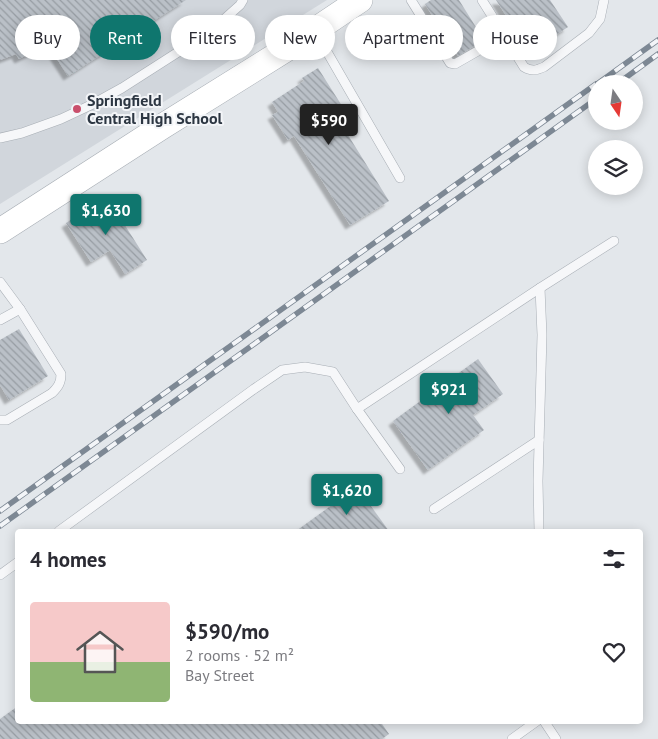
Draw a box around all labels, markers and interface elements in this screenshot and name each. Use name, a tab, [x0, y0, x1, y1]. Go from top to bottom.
chip: Buy	[15, 15, 80, 60]
chip: Rent	[90, 15, 161, 60]
chip: Filters	[171, 15, 255, 60]
chip: New	[265, 15, 335, 60]
chip: Apartment	[345, 15, 463, 60]
chip: House	[473, 15, 557, 60]
north arrow	[588, 75, 642, 130]
map controls	[588, 75, 643, 195]
place label: Springfield Central High School	[87, 90, 222, 128]
marker: Springfield Central High School	[71, 103, 83, 115]
pin: $590	[299, 104, 359, 146]
text: $590	[311, 110, 347, 130]
button: layers	[588, 140, 643, 195]
pin: $1,630	[65, 194, 147, 236]
text: $1,630	[81, 200, 131, 220]
pin: $921	[419, 372, 479, 415]
text: $921	[431, 379, 467, 399]
pin: $1,620	[306, 474, 388, 516]
text: $1,620	[322, 480, 372, 500]
icon: filters	[600, 545, 628, 573]
text: 4 homes	[30, 546, 106, 573]
text: $590/mo	[185, 618, 269, 645]
icon: home	[70, 622, 130, 682]
icon: heart	[600, 638, 628, 666]
text: 2 rooms · 52 m²	[185, 645, 294, 665]
text: Bay Street	[185, 665, 254, 685]

